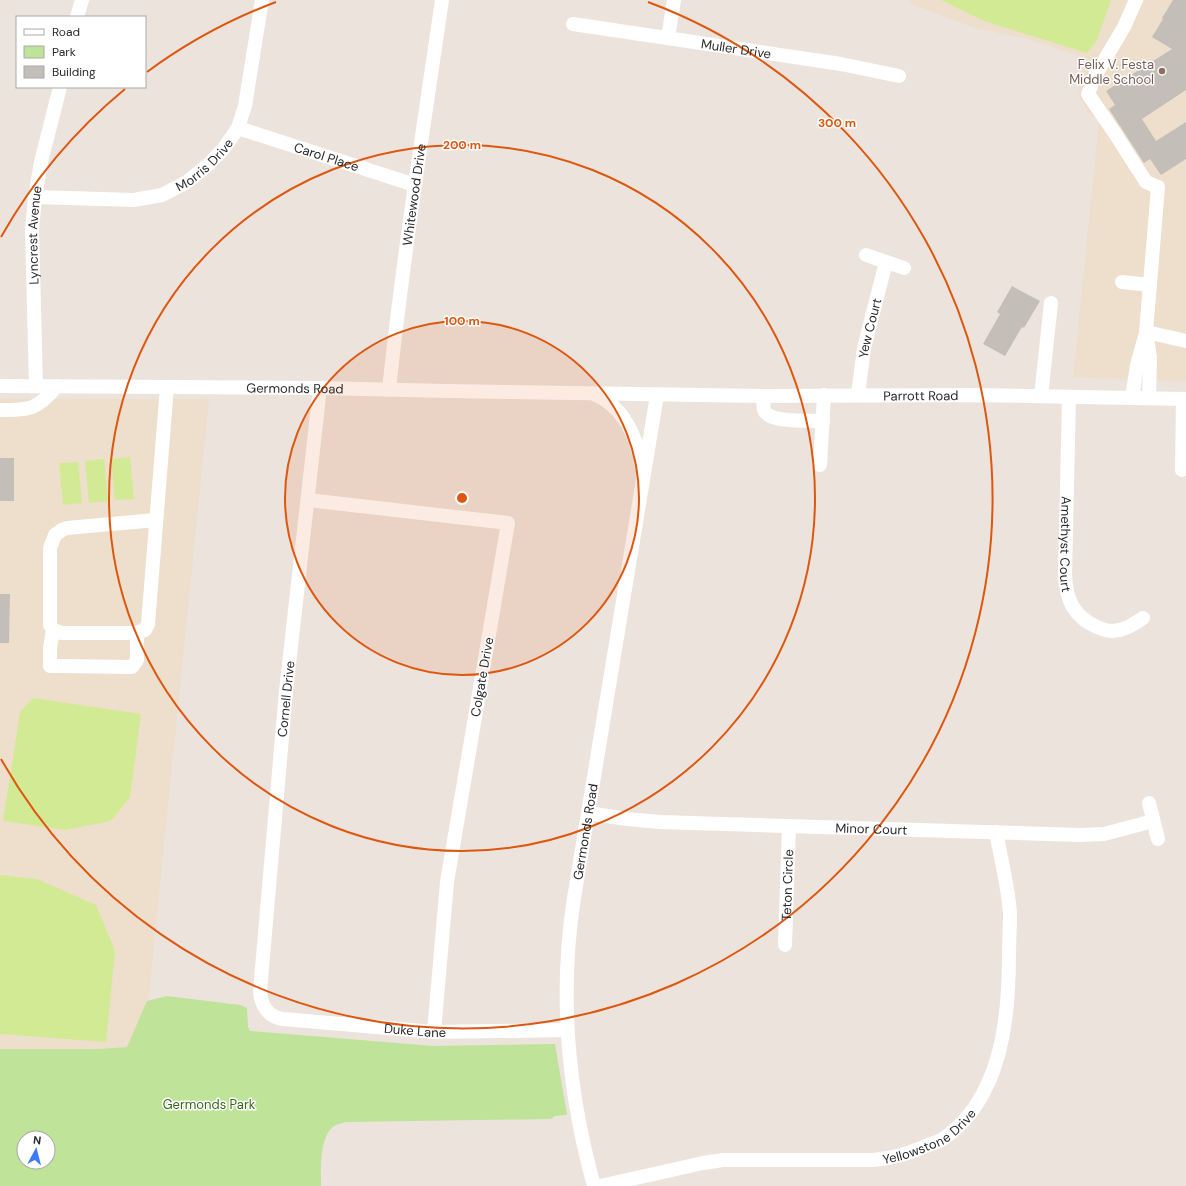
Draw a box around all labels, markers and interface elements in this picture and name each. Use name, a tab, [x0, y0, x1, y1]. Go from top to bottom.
legend	[16, 16, 146, 88]
text: Road	[52, 24, 80, 40]
street label: Muller Drive	[700, 35, 772, 62]
text: Park	[52, 44, 76, 60]
place label: Felix V. Festa Middle School	[1069, 56, 1154, 88]
text: Building	[52, 64, 96, 80]
marker: Felix V. Festa Middle School	[1157, 66, 1167, 76]
text: 300 m	[818, 115, 856, 131]
street label: Morris Drive	[173, 135, 237, 195]
text: 200 m	[443, 137, 481, 153]
street label: Carol Place	[292, 138, 361, 175]
street label: Whitewood Drive	[398, 143, 429, 247]
street label: Lyncrest Avenue	[23, 184, 45, 285]
street label: Yew Court	[854, 296, 885, 359]
text: 100 m	[444, 313, 480, 329]
street label: Germonds Road	[246, 379, 344, 397]
street label: Parrott Road	[883, 387, 959, 404]
centre of rings	[455, 491, 469, 505]
street label: Amethyst Court	[1056, 496, 1075, 593]
street label: Colgate Drive	[467, 636, 497, 718]
street label: Cornell Drive	[274, 660, 298, 738]
street label: Germonds Road	[569, 782, 601, 881]
street label: Minor Court	[835, 819, 908, 838]
street label: Teton Circle	[777, 849, 797, 921]
street label: Duke Lane	[383, 1019, 446, 1041]
park label: Germonds Park	[163, 1096, 256, 1113]
street label: Yellowstone Drive	[881, 1105, 979, 1167]
north arrow	[16, 1130, 56, 1170]
text: N	[32, 1133, 42, 1148]

